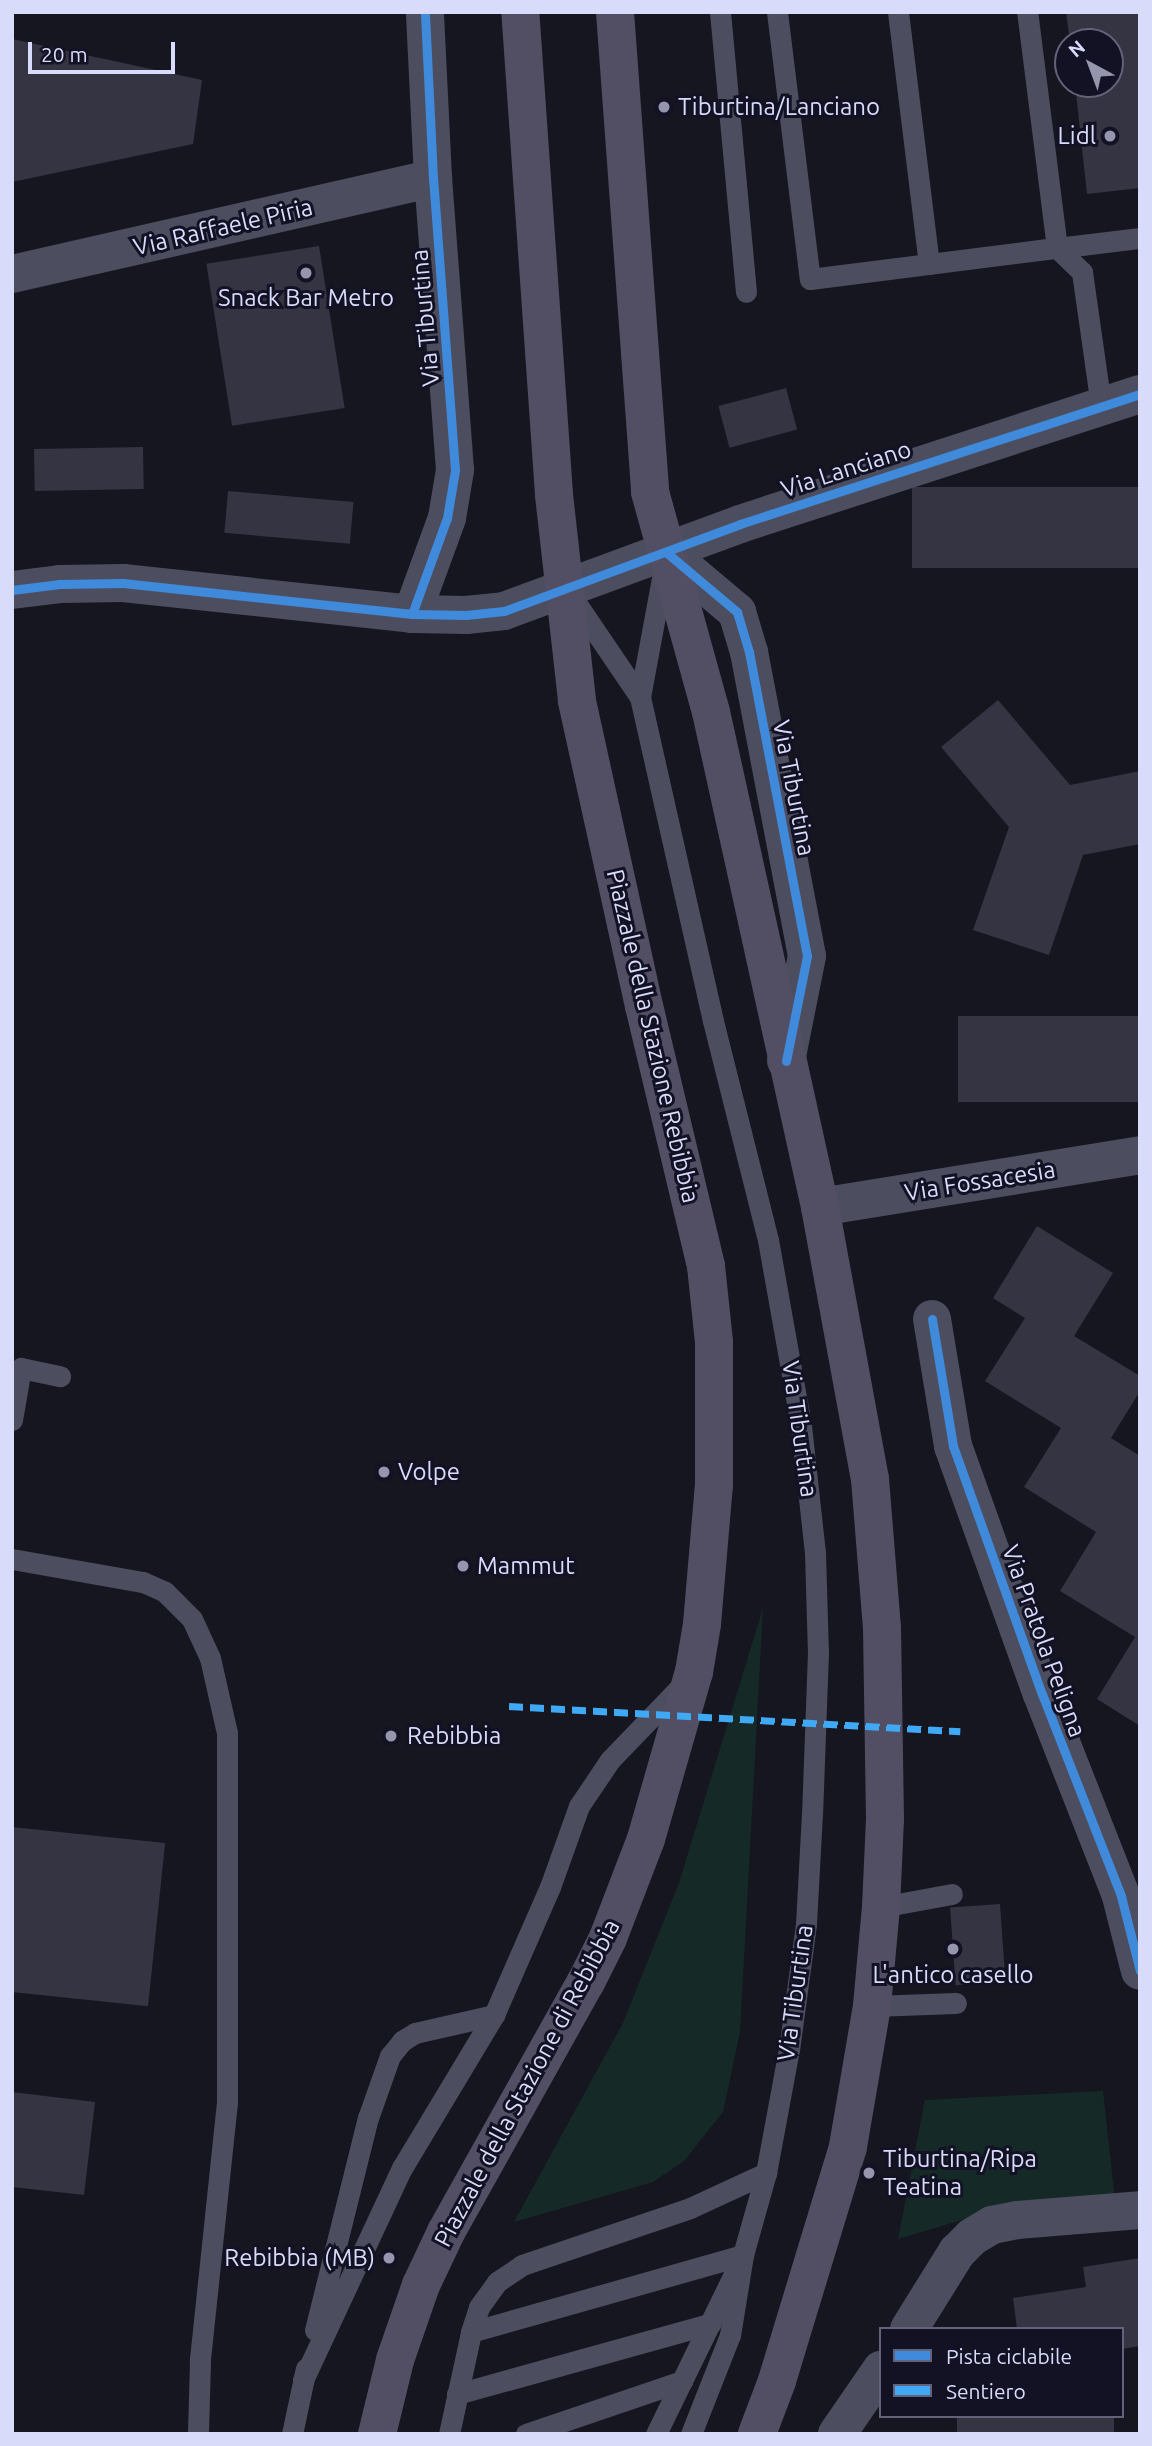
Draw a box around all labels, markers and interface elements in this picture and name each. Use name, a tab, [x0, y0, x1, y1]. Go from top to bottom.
scale bar	[32, 28, 178, 72]
north arrow	[1054, 28, 1124, 98]
text: N	[1064, 36, 1089, 62]
text: 20 m	[41, 42, 88, 66]
place label: Tiburtina/Lanciano	[678, 93, 880, 121]
marker: Tiburtina/Lanciano	[656, 99, 672, 115]
place label: Lidl	[1058, 122, 1096, 150]
marker: Lidl	[1102, 128, 1118, 144]
street label: Via Raffaele Piria	[130, 192, 316, 262]
street label: Via Tiburtina	[405, 248, 445, 388]
marker: Snack Bar Metro	[298, 265, 314, 281]
place label: Snack Bar Metro	[218, 284, 394, 312]
street label: Via Lanciano	[777, 434, 915, 504]
street label: Via Tiburtina	[767, 718, 821, 858]
street label: Piazzale della Stazione Rebibbia	[601, 866, 705, 1206]
street label: Via Fossacesia	[902, 1155, 1058, 1207]
street label: Via Tiburtina	[776, 1359, 824, 1499]
place label: Volpe	[398, 1458, 460, 1486]
marker: Volpe	[376, 1464, 392, 1480]
street label: Via Pratola Peligna	[996, 1541, 1092, 1741]
place label: Mammut	[477, 1552, 575, 1580]
marker: Mammut	[455, 1558, 471, 1574]
place label: Rebibbia	[407, 1722, 501, 1750]
marker: Rebibbia	[381, 1726, 401, 1746]
street label: Piazzale della Stazione di Rebibbia	[428, 1914, 626, 2252]
street label: Via Tiburtina	[771, 1923, 819, 2063]
marker: L'antico casello	[945, 1941, 961, 1957]
place label: L'antico casello	[873, 1961, 1033, 1989]
place label: Tiburtina/Ripa Teatina	[883, 2145, 1037, 2201]
marker: Tiburtina/Ripa Teatina	[861, 2165, 877, 2181]
place label: Rebibbia (MB)	[224, 2244, 375, 2272]
marker: Rebibbia (MB)	[381, 2250, 397, 2266]
legend	[879, 2327, 1124, 2418]
text: Pista ciclabile	[946, 2344, 1072, 2368]
text: Sentiero	[946, 2379, 1026, 2403]

